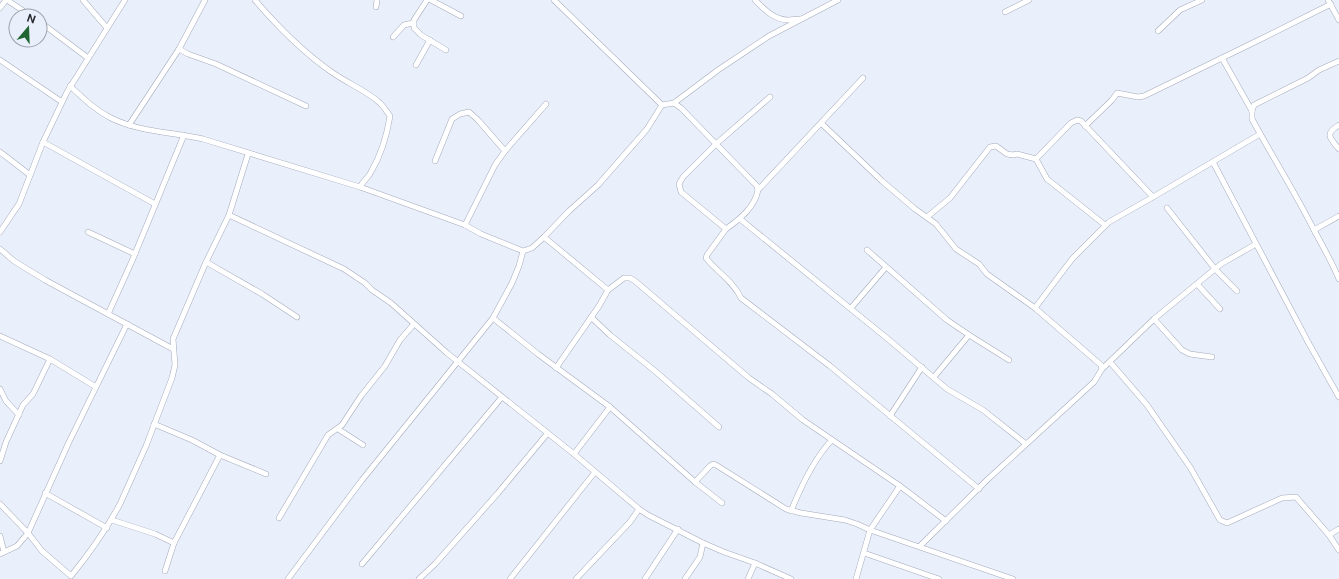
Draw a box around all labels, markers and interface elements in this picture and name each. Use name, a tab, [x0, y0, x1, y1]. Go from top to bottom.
north arrow	[8, 8, 48, 48]
text: N	[25, 11, 37, 26]

